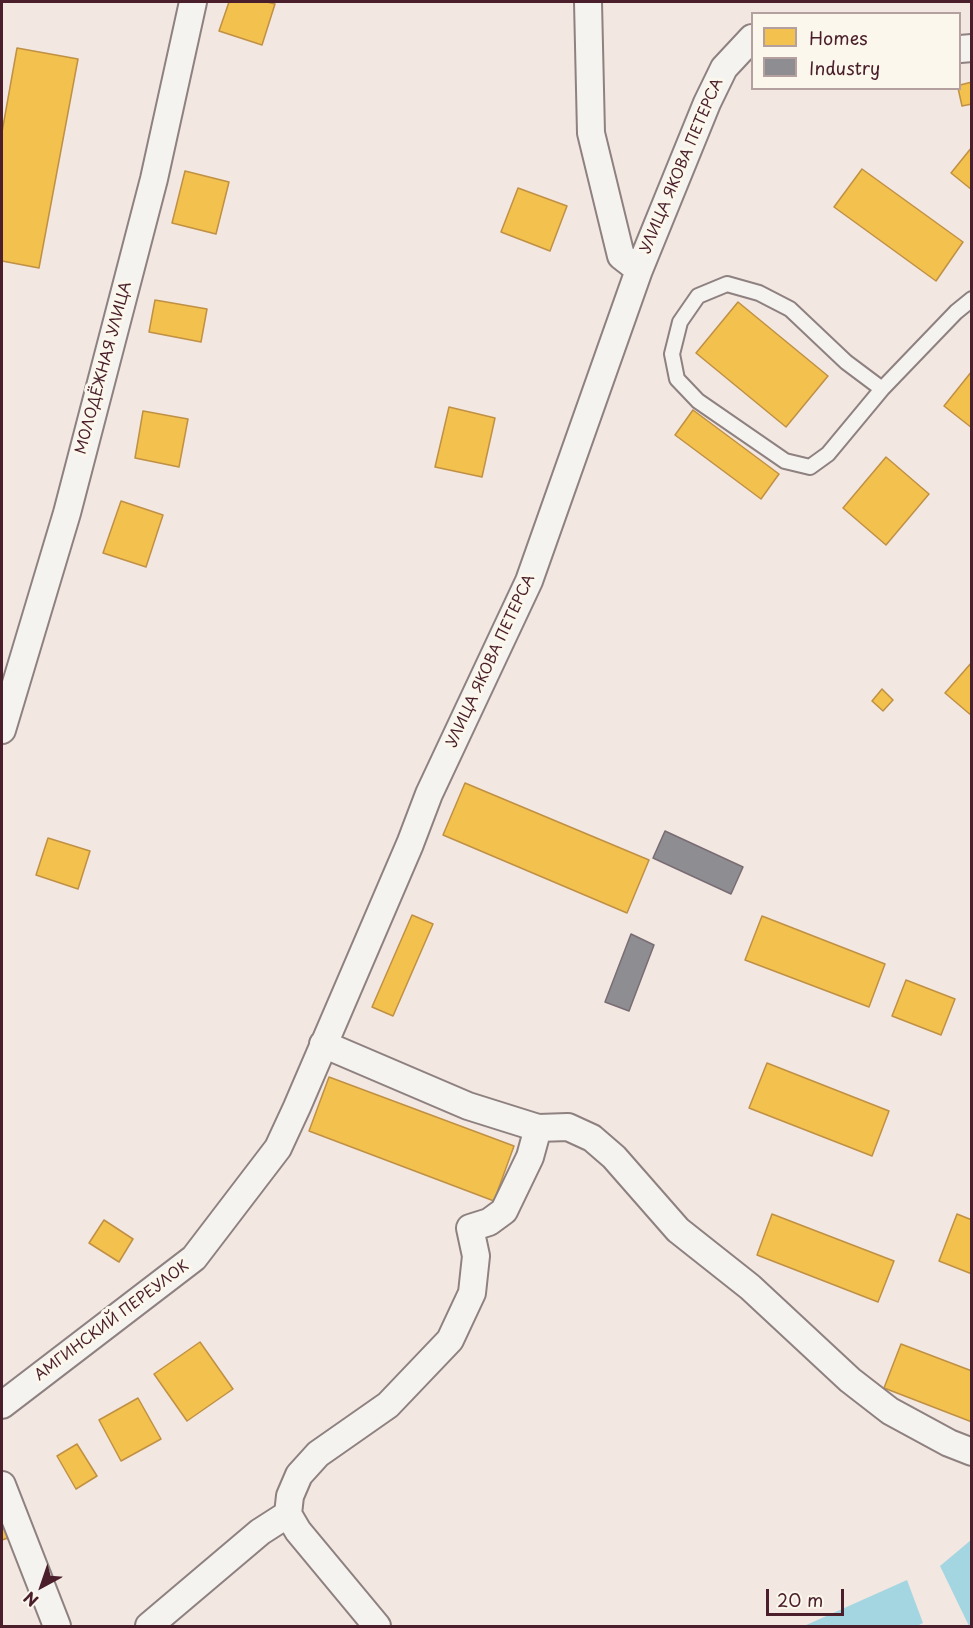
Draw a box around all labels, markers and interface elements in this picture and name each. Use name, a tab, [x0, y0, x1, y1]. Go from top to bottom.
legend	[751, 12, 961, 90]
text: Homes	[809, 24, 867, 51]
text: Industry	[809, 54, 880, 81]
street label: УЛИЦА ЯКОВА ПЕТЕРСА	[637, 76, 727, 256]
street label: МОЛОДЁЖНАЯ УЛИЦА	[72, 280, 136, 456]
street label: УЛИЦА ЯКОВА ПЕТЕРСА	[443, 572, 539, 750]
street label: АМГИНСКИЙ ПЕРЕУЛОК	[31, 1257, 193, 1385]
north arrow	[12, 1556, 72, 1616]
scale bar	[769, 1577, 847, 1615]
text: 20 m	[777, 1586, 823, 1613]
text: N	[18, 1587, 43, 1613]

